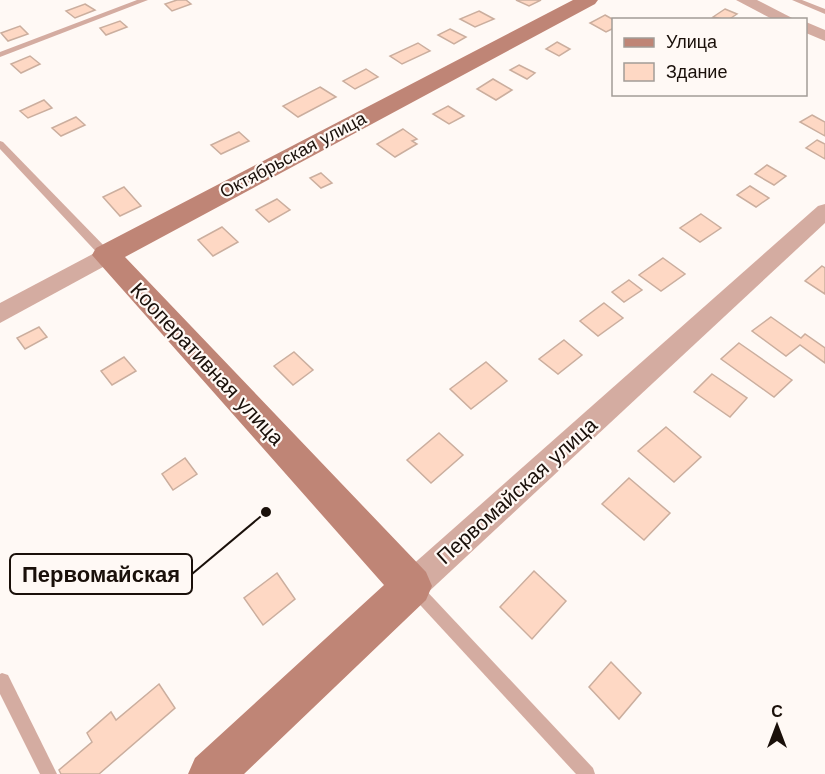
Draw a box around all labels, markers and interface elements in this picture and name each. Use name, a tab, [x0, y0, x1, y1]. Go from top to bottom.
legend	[612, 18, 807, 96]
text: Улица	[666, 31, 718, 52]
text: Здание	[666, 61, 727, 82]
street label: Октябрьская улица	[216, 107, 370, 202]
street label: Кооперативная улица	[125, 277, 290, 451]
street label: Первомайская улица	[431, 412, 602, 569]
callout: Первомайская	[10, 554, 192, 594]
text: Первомайская	[22, 562, 180, 587]
north arrow	[747, 696, 807, 756]
text: С	[771, 702, 783, 721]

